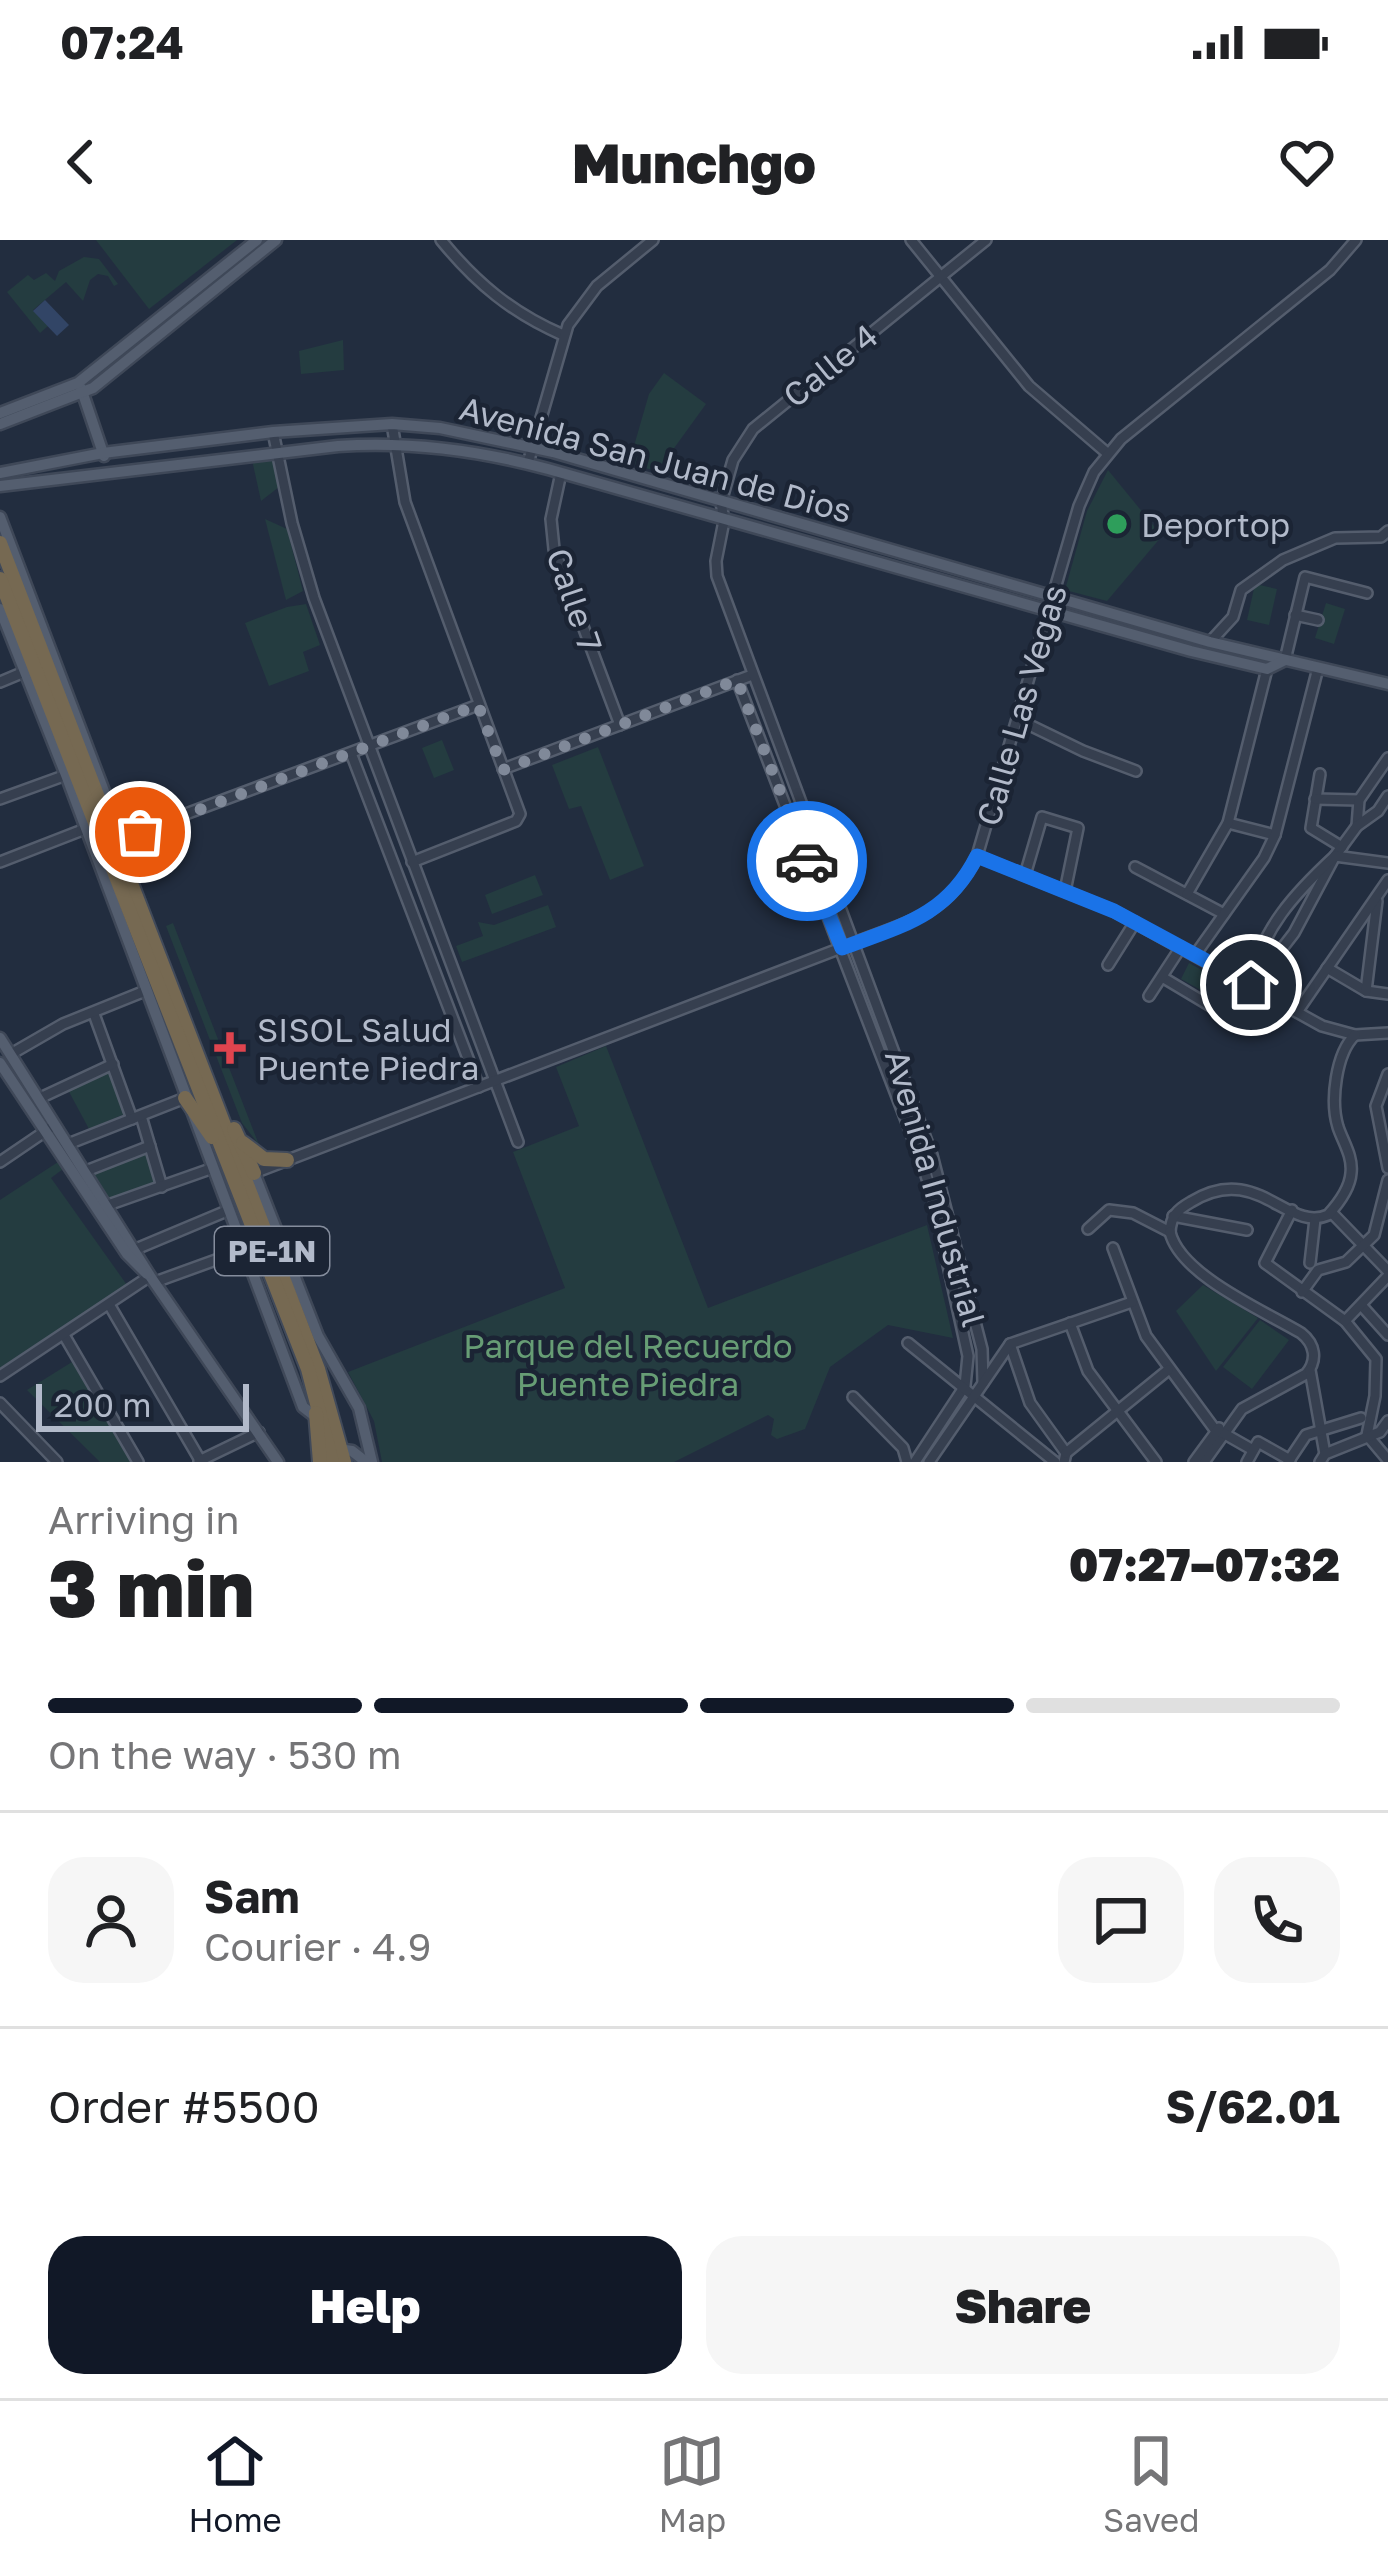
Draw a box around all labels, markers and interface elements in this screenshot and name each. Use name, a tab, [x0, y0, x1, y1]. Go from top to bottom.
text: 07:24	[60, 15, 184, 69]
icon: back	[48, 129, 114, 195]
icon: heart	[1274, 129, 1340, 195]
text: Munchgo	[572, 130, 816, 195]
street label: Calle 4	[775, 315, 885, 415]
street label: Avenida San Juan de Dios	[456, 388, 856, 530]
place label: Deportop	[1141, 505, 1290, 544]
marker: Deportop	[1104, 511, 1130, 537]
street label: Calle 7	[539, 543, 611, 657]
street label: Calle Las Vegas	[968, 580, 1074, 830]
pin	[89, 781, 191, 883]
icon: bag	[107, 799, 173, 865]
courier	[747, 801, 867, 921]
icon: car	[774, 828, 840, 894]
pin	[1200, 934, 1302, 1036]
icon: home	[1218, 952, 1284, 1018]
place label: SISOL Salud Puente Piedra	[257, 1010, 479, 1087]
marker: SISOL Salud Puente Piedra	[214, 1032, 246, 1064]
street label: Avenida Industrial	[878, 1045, 994, 1331]
road number: PE-1N	[215, 1227, 329, 1275]
park label: Parque del Recuerdo Puente Piedra	[463, 1326, 793, 1403]
scale bar	[36, 1378, 249, 1431]
text: 200 m	[54, 1385, 152, 1424]
text: Arriving in	[48, 1496, 239, 1543]
text: 07:27–07:32	[1069, 1537, 1340, 1591]
text: 3 min	[48, 1541, 254, 1634]
text: On the way · 530 m	[48, 1731, 402, 1778]
button: person	[48, 1857, 174, 1983]
button: chat	[1058, 1857, 1184, 1983]
button: phone	[1214, 1857, 1340, 1983]
text: Sam	[204, 1869, 300, 1923]
text: Courier · 4.9	[204, 1923, 431, 1970]
text: Order #5500	[48, 2079, 320, 2133]
text: S/62.01	[1165, 2079, 1340, 2133]
button: Help	[48, 2236, 682, 2374]
button: Share	[706, 2236, 1340, 2374]
tab: Home	[189, 2428, 282, 2539]
tab: Map	[659, 2428, 726, 2539]
tab: Saved	[1103, 2428, 1199, 2539]

